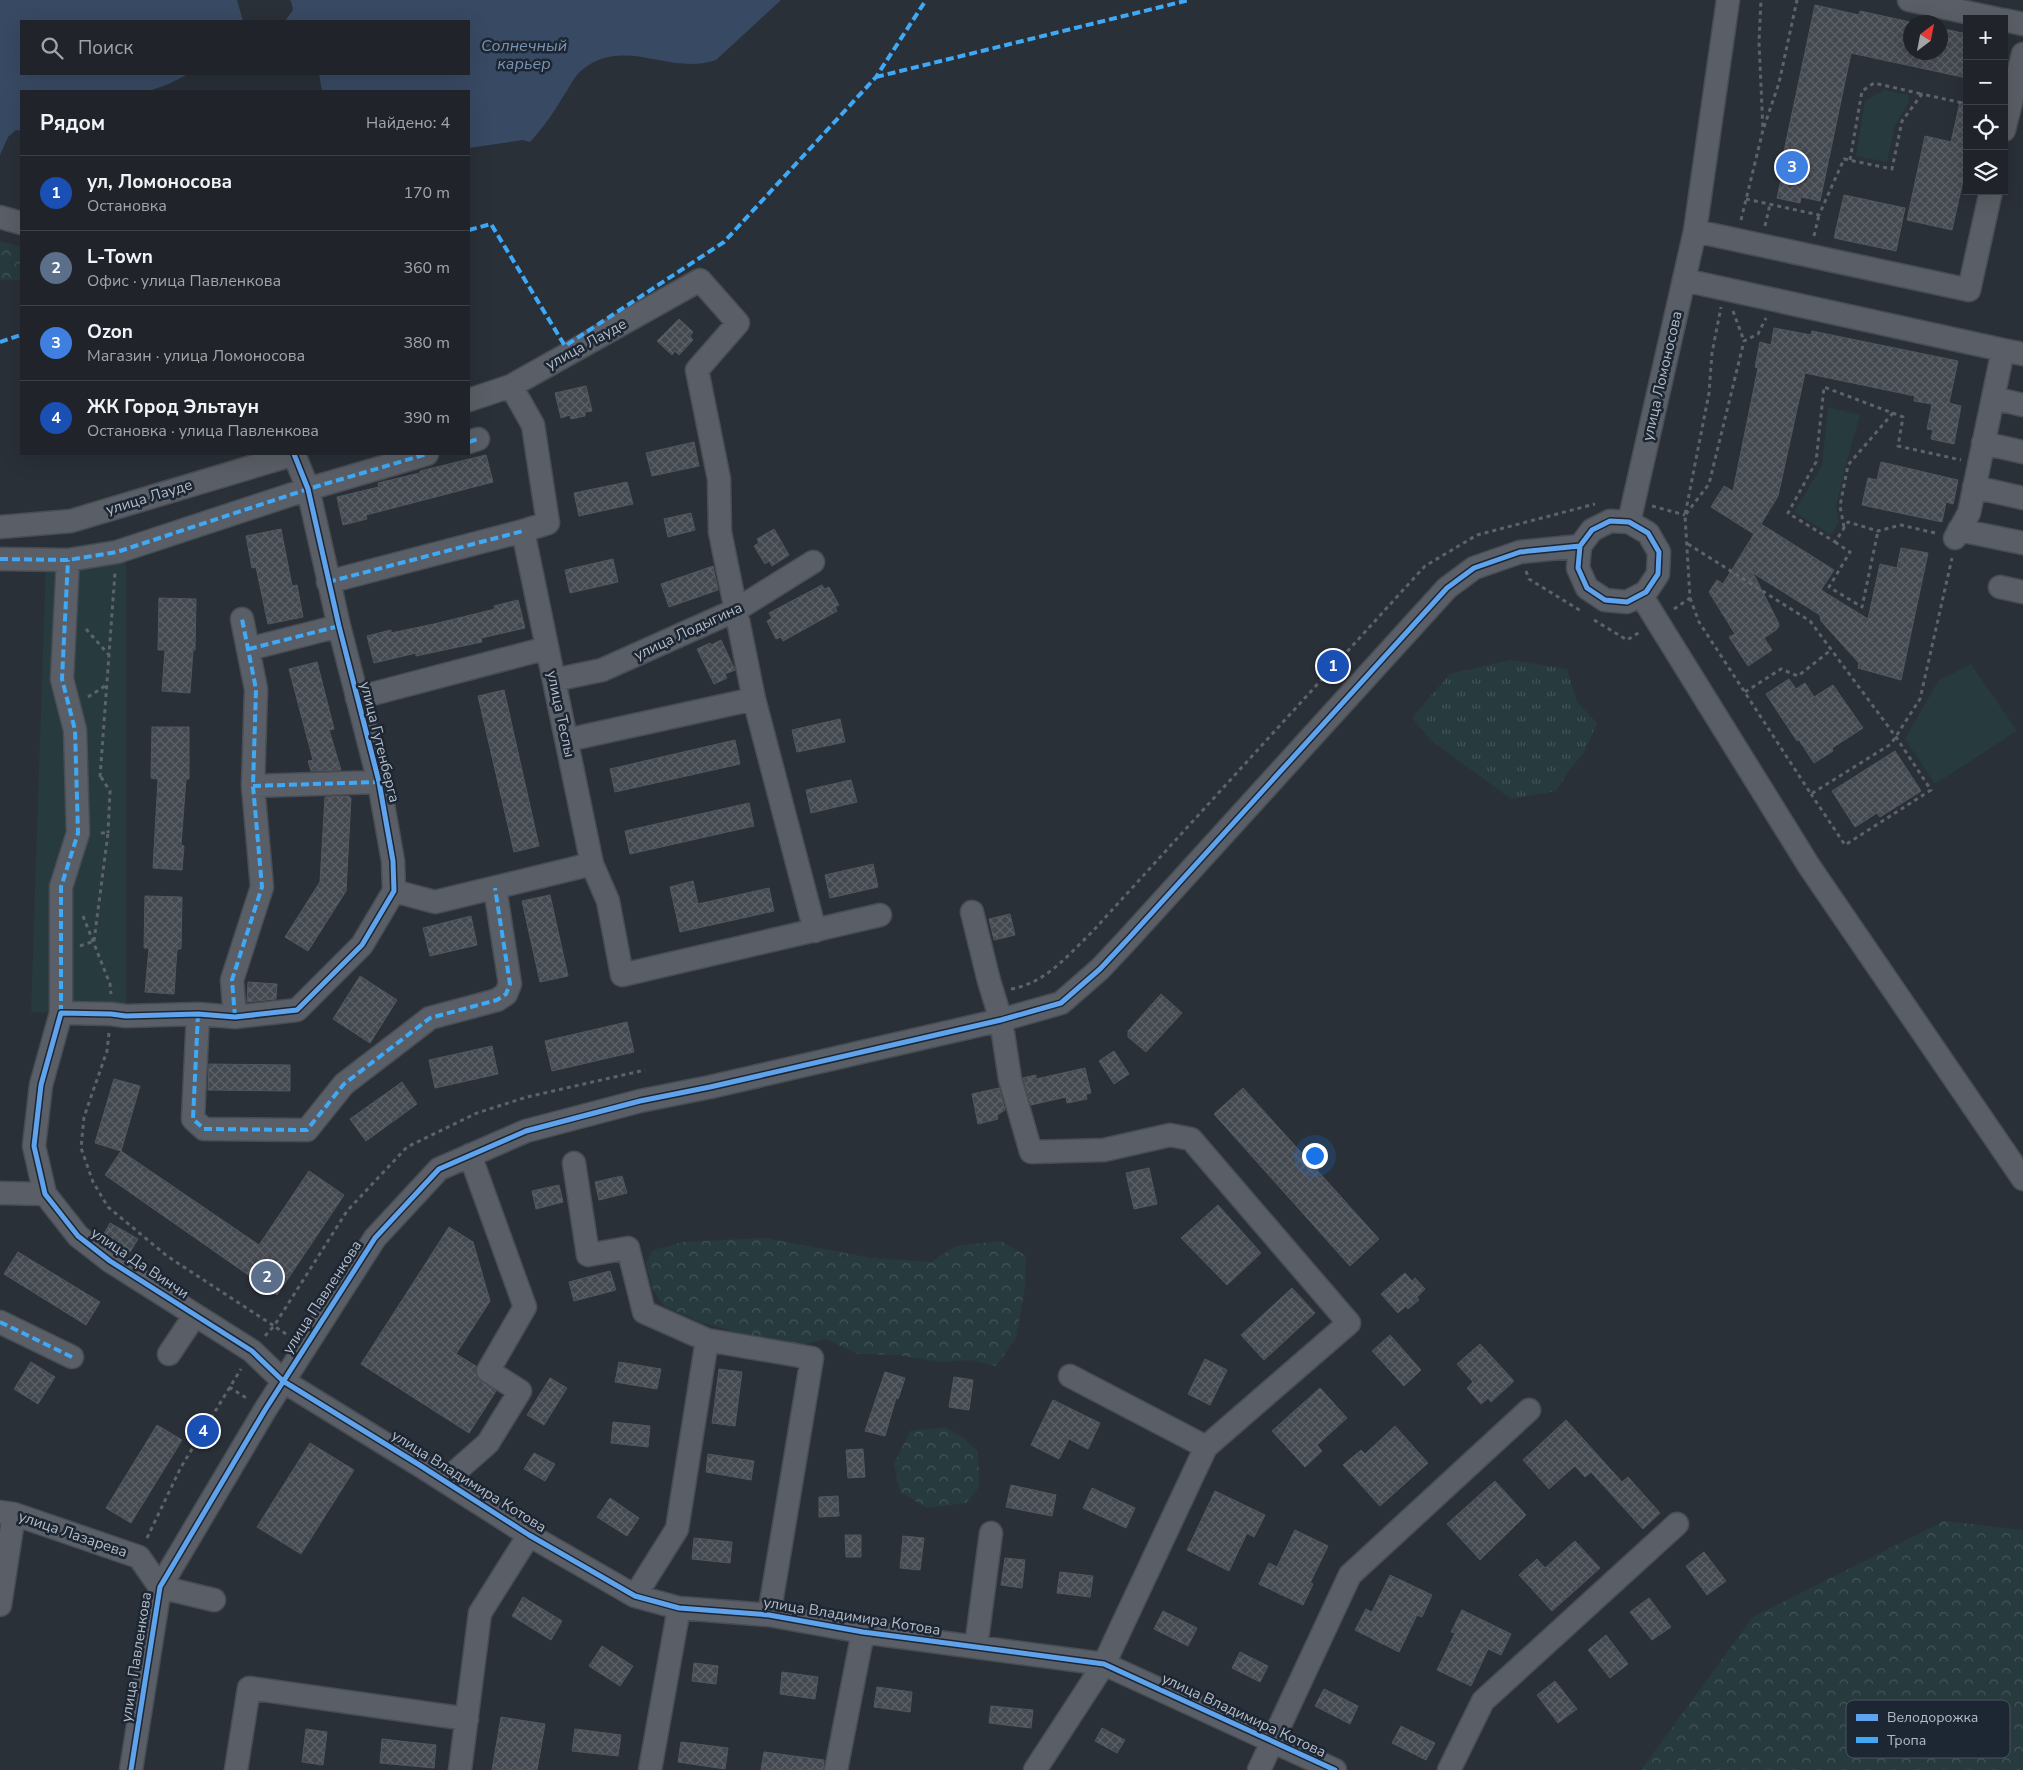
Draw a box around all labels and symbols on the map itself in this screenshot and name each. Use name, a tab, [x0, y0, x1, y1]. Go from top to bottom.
north arrow	[1903, 15, 1948, 60]
water label: Солнечный карьер	[481, 35, 567, 75]
pin: 3	[1776, 148, 1808, 186]
street label: улица Ломоносова	[1637, 309, 1687, 443]
street label: улица Лауде	[542, 314, 630, 374]
street label: улица Лауде	[103, 474, 195, 520]
street label: улица Лодыгина	[631, 597, 745, 665]
pin: 1	[1317, 647, 1349, 685]
street label: улица Теслы	[542, 669, 580, 759]
street label: улица Гутенберга	[355, 679, 405, 805]
your location	[1302, 1143, 1328, 1169]
street label: улица Да Винчи	[87, 1223, 193, 1303]
street label: улица Павленкова	[278, 1236, 366, 1358]
pin: 2	[251, 1258, 283, 1296]
pin: 4	[187, 1412, 219, 1450]
street label: улица Владимира Котова	[388, 1425, 550, 1537]
street label: улица Лазарева	[16, 1506, 130, 1562]
street label: улица Павленкова	[116, 1590, 156, 1724]
street label: улица Владимира Котова	[762, 1592, 942, 1640]
street label: улица Владимира Котова	[1159, 1668, 1329, 1762]
legend	[1846, 1700, 2010, 1758]
text: Велодорожка	[1887, 1708, 1978, 1727]
text: Тропа	[1887, 1731, 1926, 1750]

